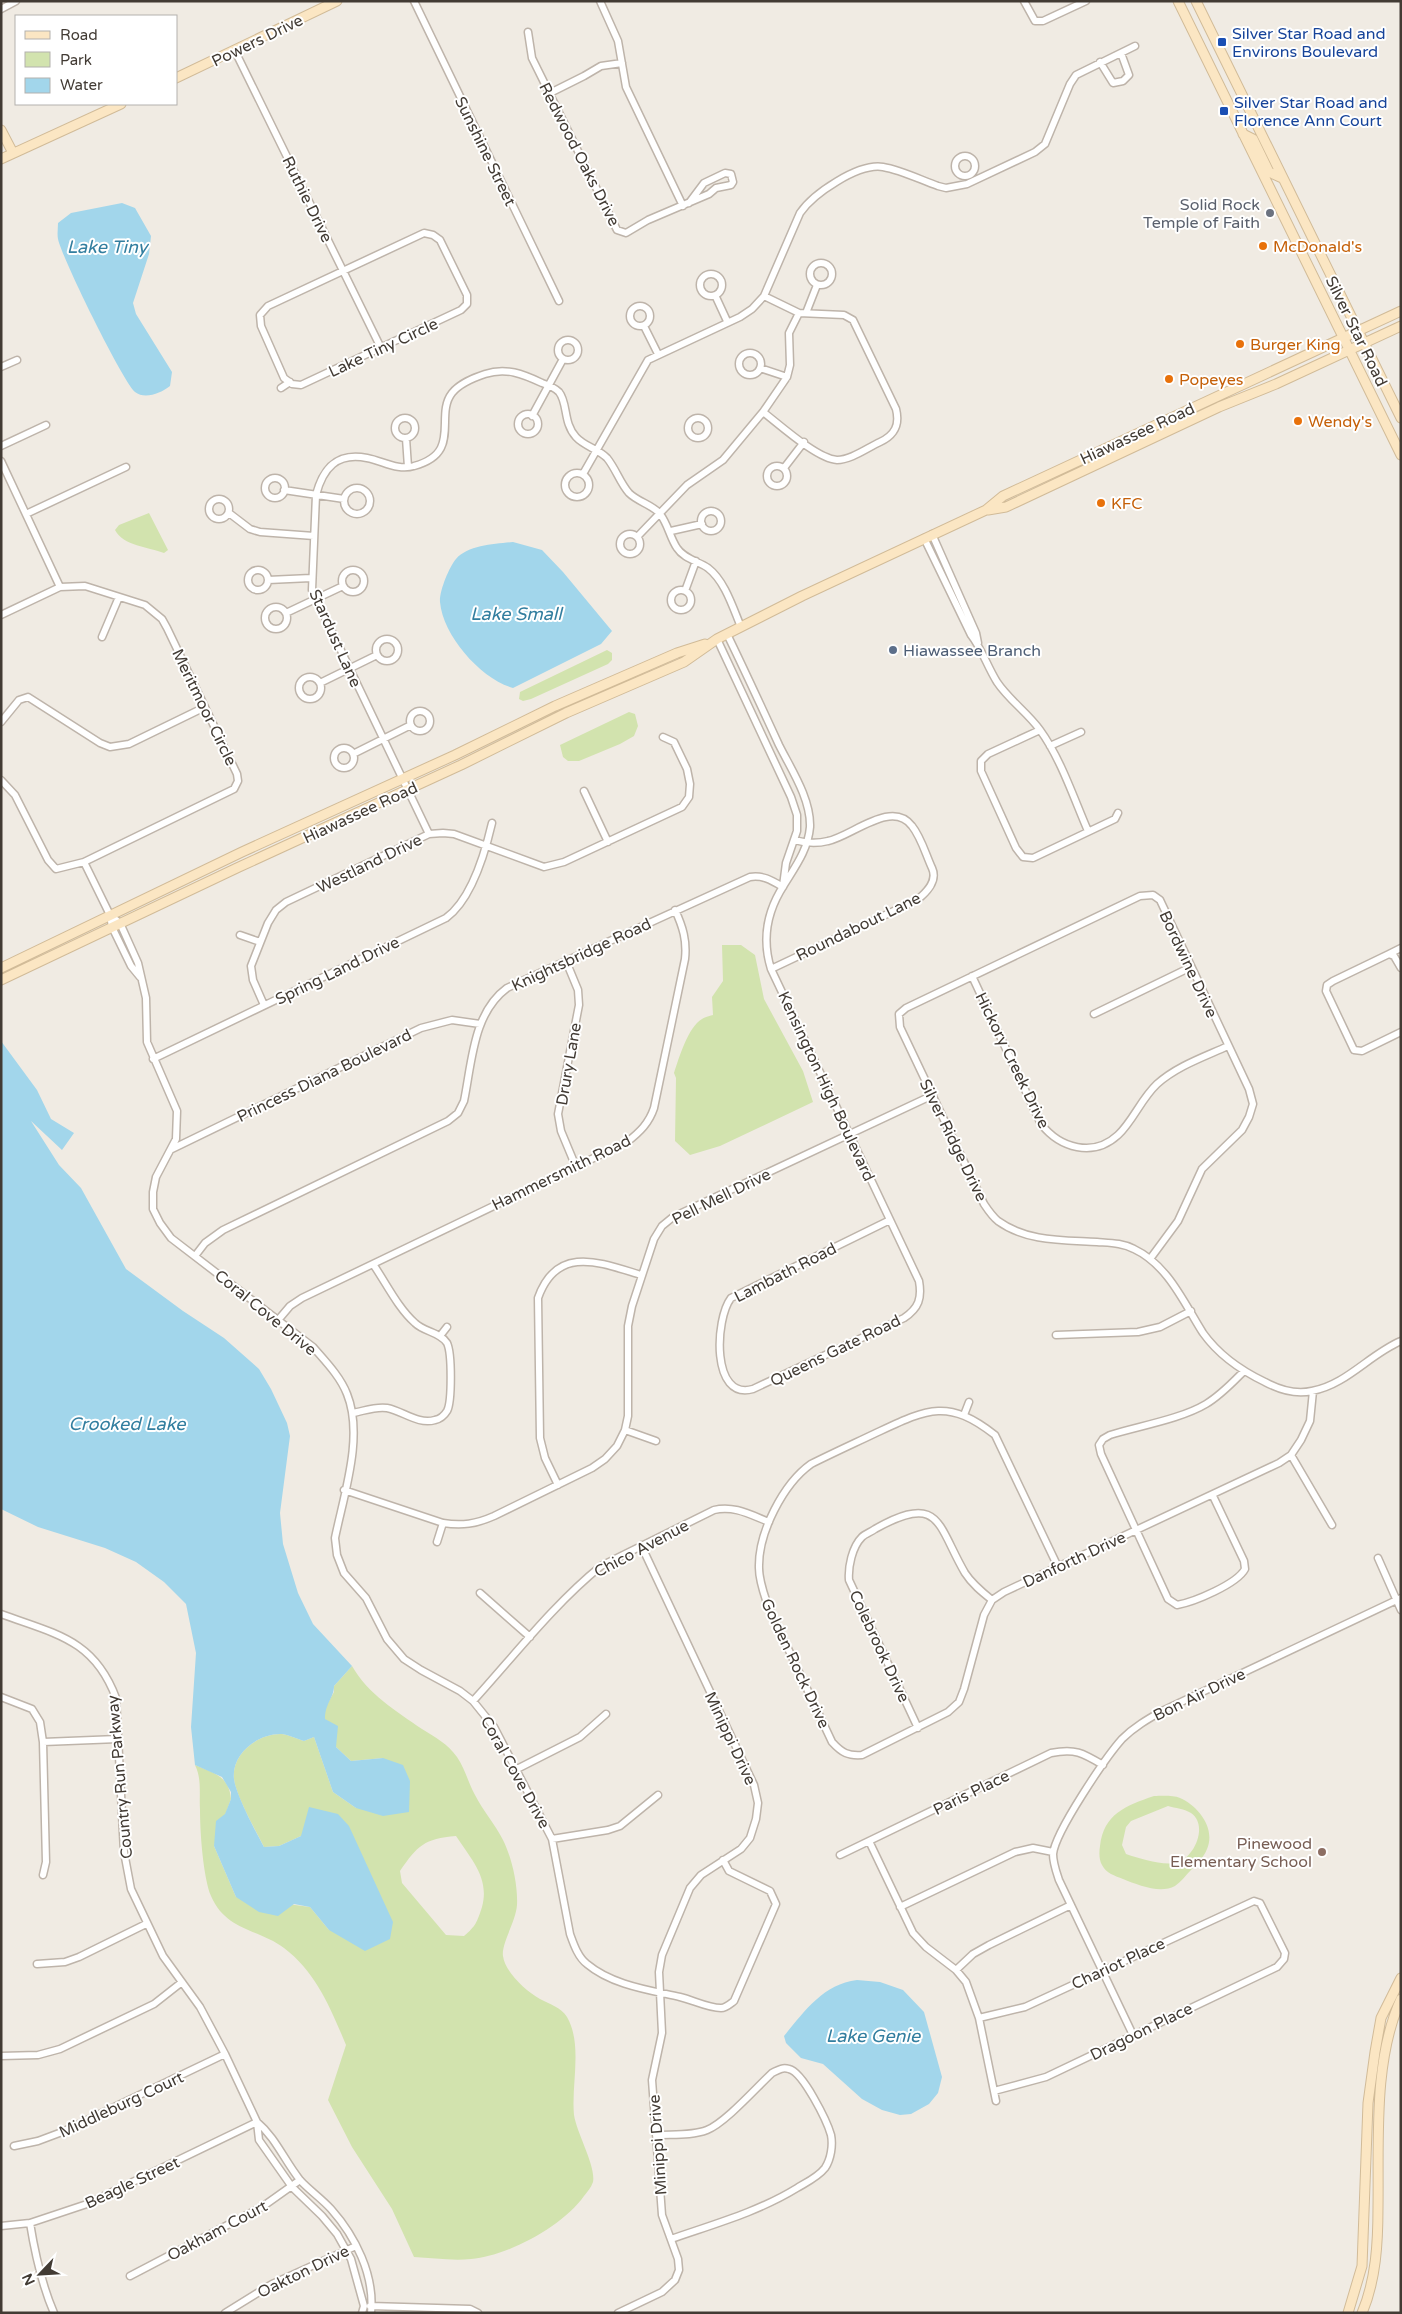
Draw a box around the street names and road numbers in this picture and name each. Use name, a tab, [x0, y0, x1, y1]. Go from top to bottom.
street label: Powers Drive	[209, 10, 306, 72]
street label: Redwood Oaks Drive	[534, 79, 624, 230]
street label: Sunshine Street	[450, 93, 520, 209]
street label: Ruthie Drive	[278, 153, 337, 246]
street label: Silver Star Road	[1321, 273, 1392, 390]
street label: Lake Tiny Circle	[326, 314, 441, 382]
street label: Hiawassee Road	[1077, 399, 1198, 469]
street label: Stardust Lane	[305, 586, 366, 691]
street label: Meritmoor Circle	[167, 646, 241, 769]
street label: Hiawassee Road	[300, 778, 421, 848]
street label: Westland Drive	[314, 830, 425, 898]
street label: Roundabout Lane	[793, 888, 924, 966]
street label: Bordwine Drive	[1155, 908, 1222, 1021]
street label: Knightsbridge Road	[508, 914, 654, 996]
street label: Spring Land Drive	[272, 932, 403, 1010]
street label: Kensington High Boulevard	[773, 988, 879, 1185]
street label: Hickory Creek Drive	[970, 989, 1054, 1132]
street label: Drury Lane	[552, 1021, 586, 1107]
street label: Princess Diana Boulevard	[234, 1025, 415, 1127]
street label: Silver Ridge Drive	[915, 1076, 991, 1205]
street label: Hammersmith Road	[489, 1131, 634, 1215]
street label: Pell Mell Drive	[669, 1164, 774, 1229]
street label: Lambath Road	[731, 1239, 840, 1307]
street label: Coral Cove Drive	[210, 1266, 320, 1360]
street label: Queens Gate Road	[767, 1311, 904, 1391]
street label: Chico Avenue	[591, 1516, 692, 1582]
street label: Danforth Drive	[1020, 1527, 1129, 1592]
street label: Colebrook Drive	[844, 1587, 914, 1706]
street label: Golden Rock Drive	[756, 1595, 834, 1731]
street label: Bon Air Drive	[1150, 1664, 1249, 1726]
street label: Minippi Drive	[700, 1689, 760, 1788]
street label: Country Run Parkway	[103, 1694, 137, 1860]
street label: Coral Cove Drive	[476, 1713, 554, 1832]
street label: Paris Place	[930, 1766, 1013, 1820]
street label: Chariot Place	[1068, 1933, 1168, 1994]
street label: Dragoon Place	[1087, 1998, 1196, 2065]
street label: Middleburg Court	[56, 2067, 187, 2143]
street label: Minippi Drive	[645, 2094, 671, 2196]
street label: Beagle Street	[82, 2152, 183, 2214]
street label: Oakham Court	[164, 2196, 271, 2266]
street label: Oakton Drive	[254, 2241, 353, 2303]

